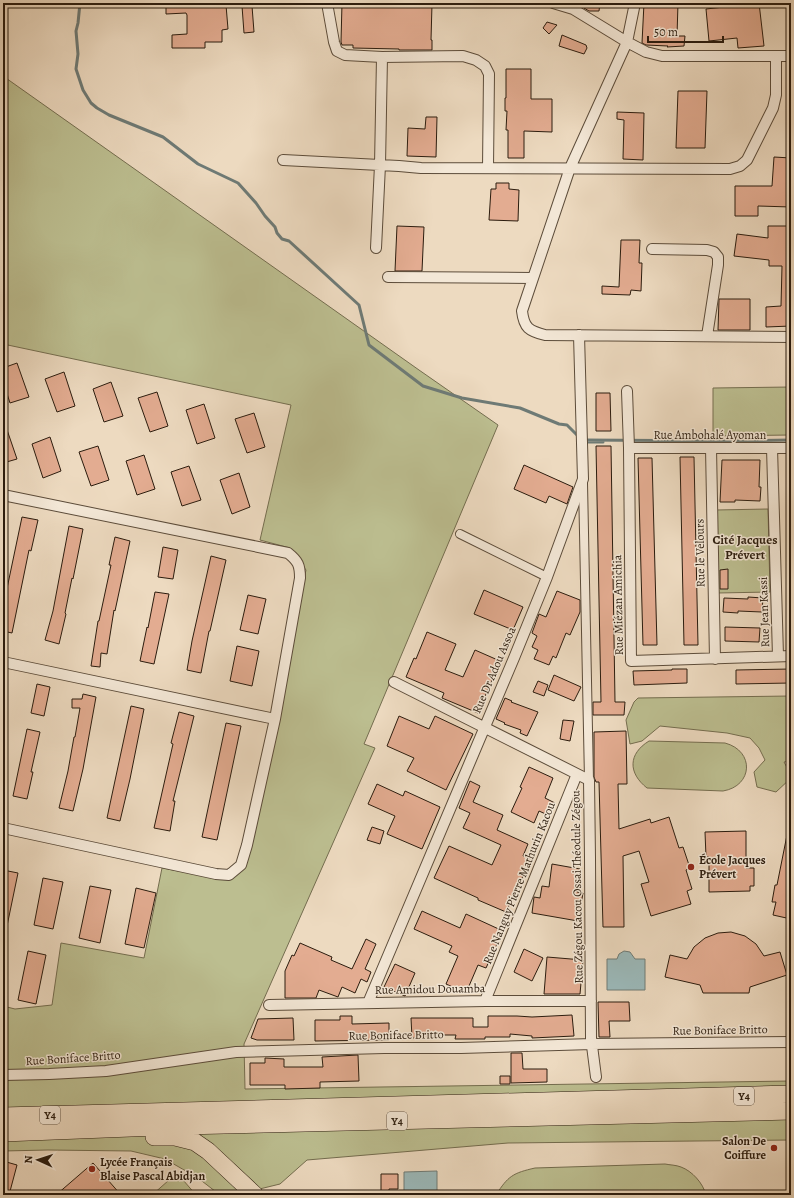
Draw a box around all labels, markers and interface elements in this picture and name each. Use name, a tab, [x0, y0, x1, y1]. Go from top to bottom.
scale bar	[648, 18, 723, 44]
text: 50 m	[654, 24, 678, 40]
street label: Rue Ambohalé Ayoman	[654, 427, 767, 443]
street label: Rue le Velours	[691, 518, 709, 587]
district label: Cité Jacques Prévert	[712, 531, 778, 563]
street label: Rue Miézan Amichia	[609, 554, 627, 655]
street label: Rue Jean Kassi	[755, 576, 773, 648]
street label: Rue Dr Adou Assoa	[468, 624, 520, 716]
street label: Rue Zégou Kacou Ossai Théodule Zégou	[567, 790, 587, 984]
street label: Rue Nanguy Pierre Mathurin Kacou	[479, 799, 559, 967]
place label: École Jacques Prévert	[699, 852, 766, 882]
marker: École Jacques Prévert	[686, 862, 696, 872]
street label: Rue Amidou Douamba	[374, 980, 486, 998]
street label: Rue Boniface Britto	[672, 1021, 768, 1039]
street label: Rue Boniface Britto	[348, 1026, 444, 1044]
street label: Rue Boniface Britto	[25, 1047, 121, 1069]
road number: Y4	[734, 1087, 754, 1105]
road number: Y4	[40, 1106, 60, 1124]
road number: Y4	[387, 1112, 407, 1130]
place label: Salon De Coiffure	[722, 1133, 766, 1163]
north arrow	[18, 1140, 58, 1180]
marker: Salon De Coiffure	[769, 1143, 779, 1153]
place label: Lycée Français Blaise Pascal Abidjan	[100, 1154, 206, 1184]
text: N	[21, 1155, 36, 1164]
marker: Lycée Français Blaise Pascal Abidjan	[87, 1164, 97, 1174]

